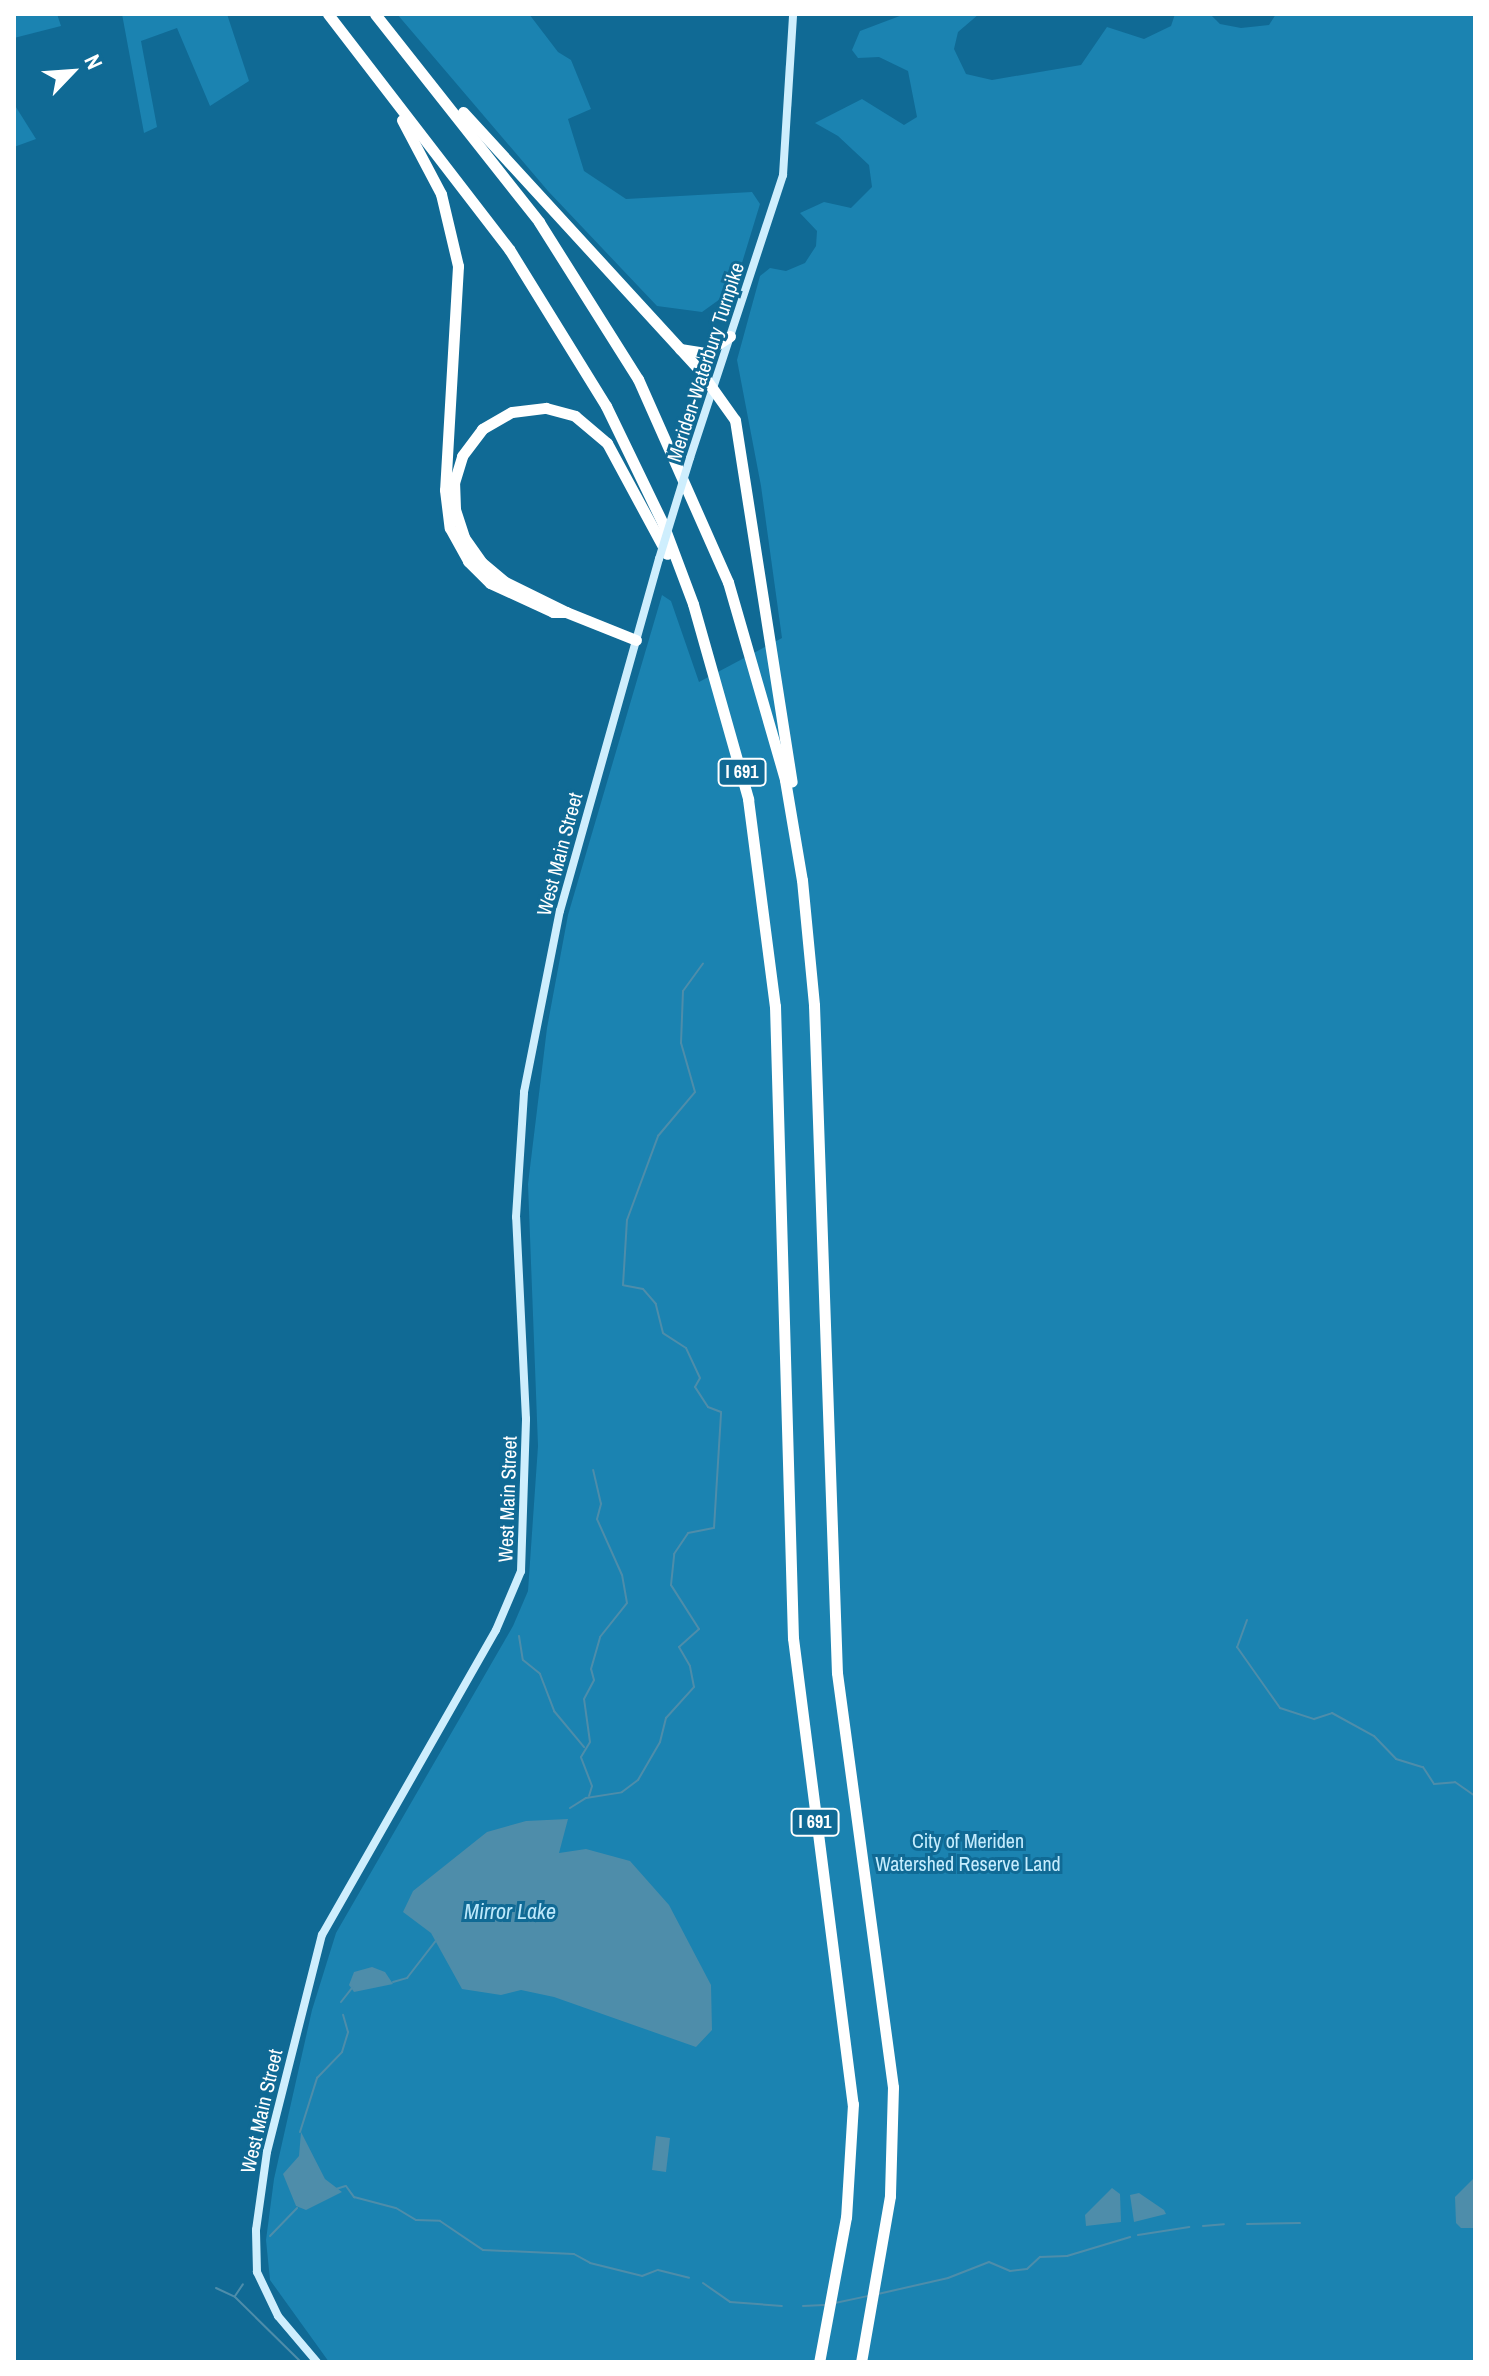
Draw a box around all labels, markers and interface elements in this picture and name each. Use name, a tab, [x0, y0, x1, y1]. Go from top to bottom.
north arrow	[32, 32, 112, 112]
text: N	[77, 50, 110, 74]
street label: Meriden-Waterbury Turnpike	[661, 259, 749, 465]
road number: I 691	[716, 758, 768, 786]
street label: West Main Street	[531, 790, 587, 918]
street label: West Main Street	[493, 1435, 521, 1563]
road number: I 691	[789, 1808, 841, 1836]
park label: City of Meriden Watershed Reserve Land	[875, 1829, 1061, 1876]
water label: Mirror Lake	[464, 1899, 556, 1925]
street label: West Main Street	[235, 2047, 287, 2175]

